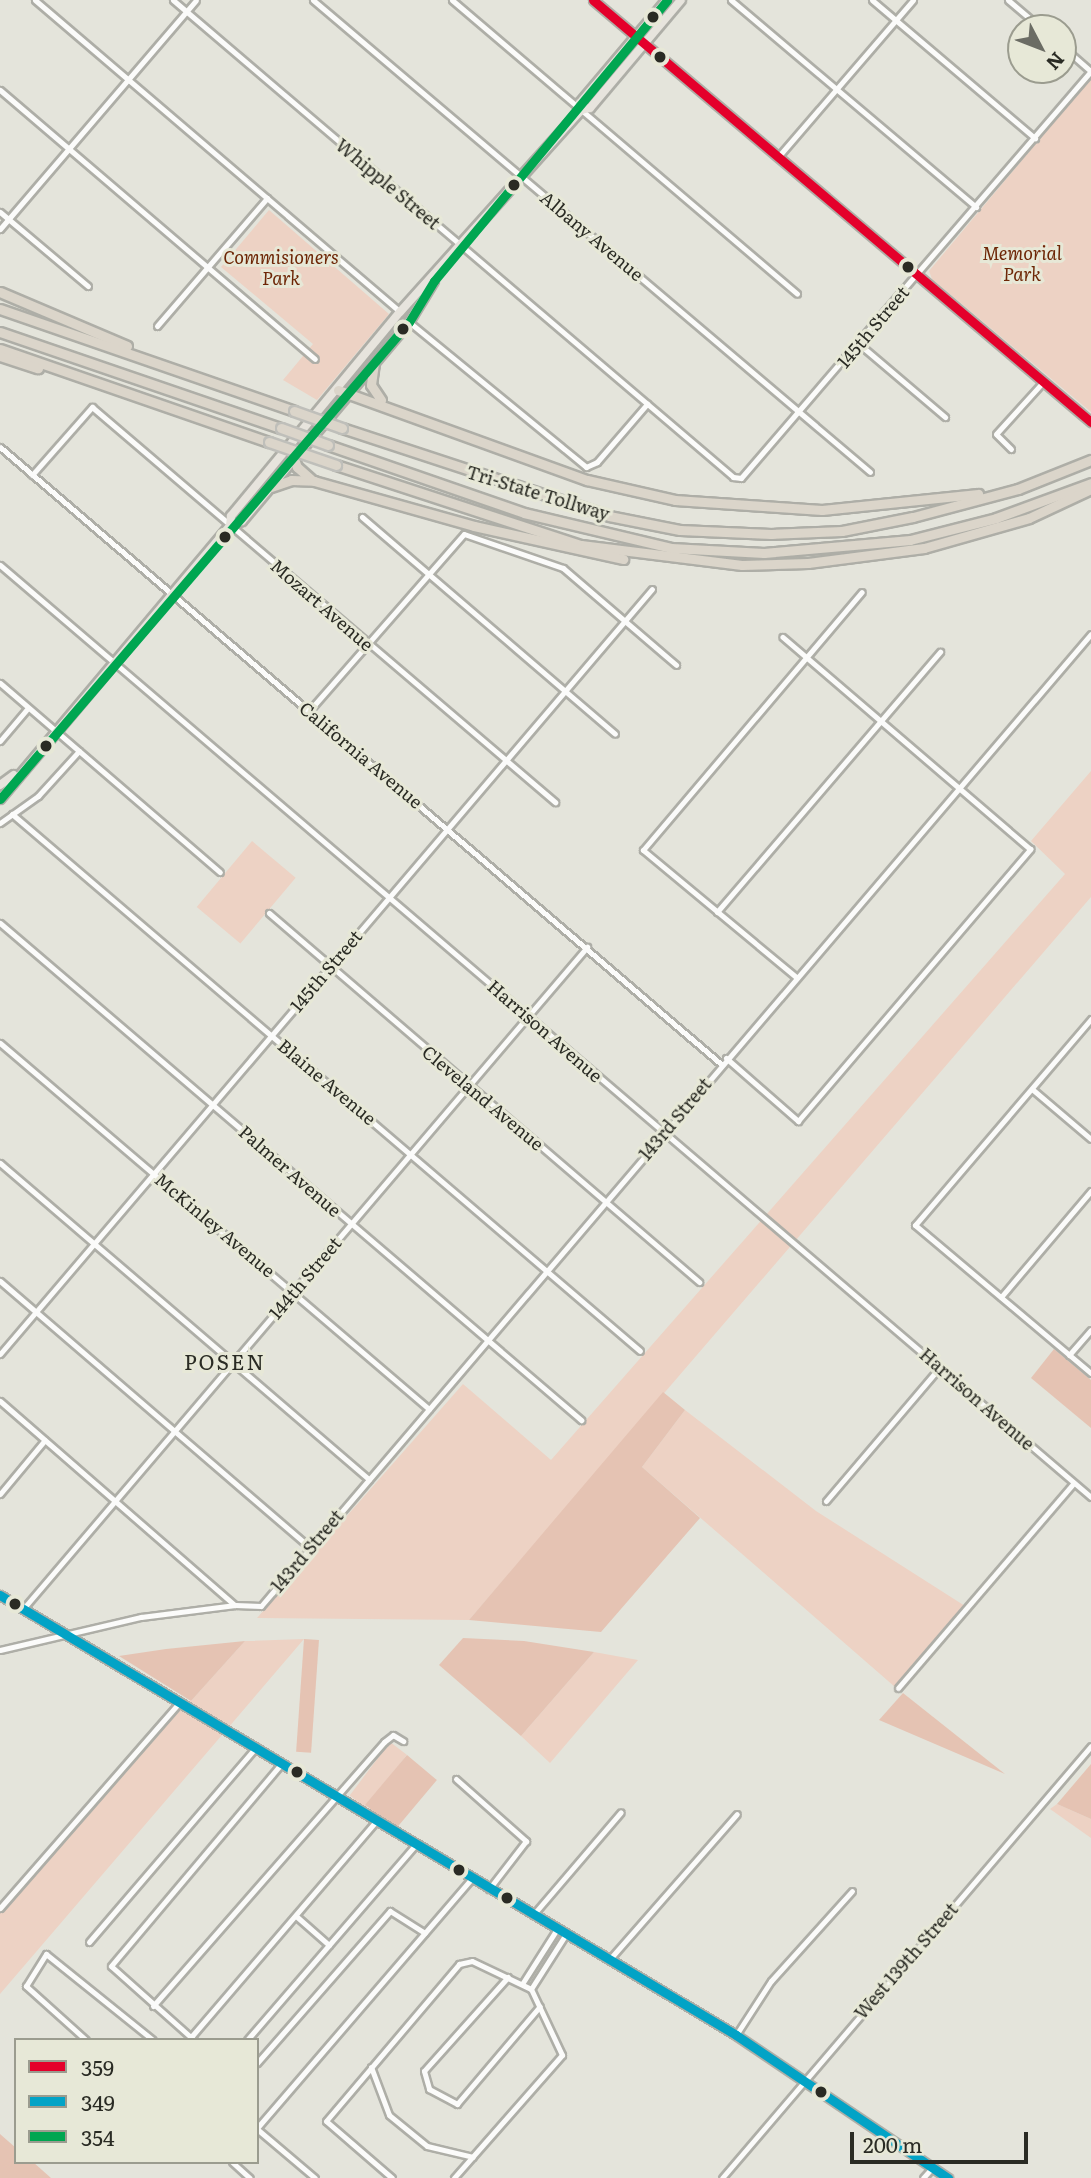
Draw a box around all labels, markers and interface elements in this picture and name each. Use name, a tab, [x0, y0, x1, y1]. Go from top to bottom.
unlabelled marker	[646, 10, 660, 24]
north arrow	[1007, 14, 1077, 84]
text: N	[1040, 46, 1072, 77]
unlabelled marker	[653, 50, 667, 64]
street label: Whipple Street	[331, 134, 445, 234]
unlabelled marker	[507, 178, 521, 192]
street label: Albany Avenue	[536, 187, 648, 285]
park label: Memorial Park	[982, 243, 1062, 286]
park label: Commisioners Park	[223, 247, 339, 290]
unlabelled marker	[901, 260, 915, 274]
street label: 145th Street	[833, 282, 913, 372]
unlabelled marker	[396, 322, 410, 336]
street label: Tri-State Tollway	[464, 461, 612, 525]
unlabelled marker	[218, 530, 232, 544]
street label: Mozart Avenue	[266, 555, 378, 655]
street label: California Avenue	[295, 697, 427, 813]
unlabelled marker	[39, 739, 53, 753]
street label: 145th Street	[286, 926, 366, 1016]
street label: Harrison Avenue	[483, 975, 607, 1087]
street label: Blaine Avenue	[274, 1035, 380, 1129]
street label: Cleveland Avenue	[418, 1041, 548, 1155]
street label: 143rd Street	[634, 1073, 716, 1165]
street label: Palmer Avenue	[234, 1121, 346, 1221]
street label: McKinley Avenue	[151, 1168, 279, 1282]
street label: 144th Street	[264, 1232, 346, 1324]
street label: Harrison Avenue	[915, 1343, 1039, 1455]
district label: POSEN	[185, 1348, 265, 1374]
street label: 143rd Street	[266, 1505, 348, 1597]
unlabelled marker	[8, 1597, 22, 1611]
unlabelled marker	[290, 1765, 304, 1779]
unlabelled marker	[452, 1863, 466, 1877]
unlabelled marker	[500, 1891, 514, 1905]
street label: West 139th Street	[850, 1899, 962, 2023]
legend	[14, 2038, 259, 2164]
text: 359	[81, 2051, 114, 2082]
unlabelled marker	[814, 2085, 828, 2099]
text: 349	[81, 2086, 115, 2117]
scale bar	[853, 2118, 1032, 2162]
text: 354	[81, 2121, 115, 2152]
text: 200 m	[863, 2128, 923, 2159]

